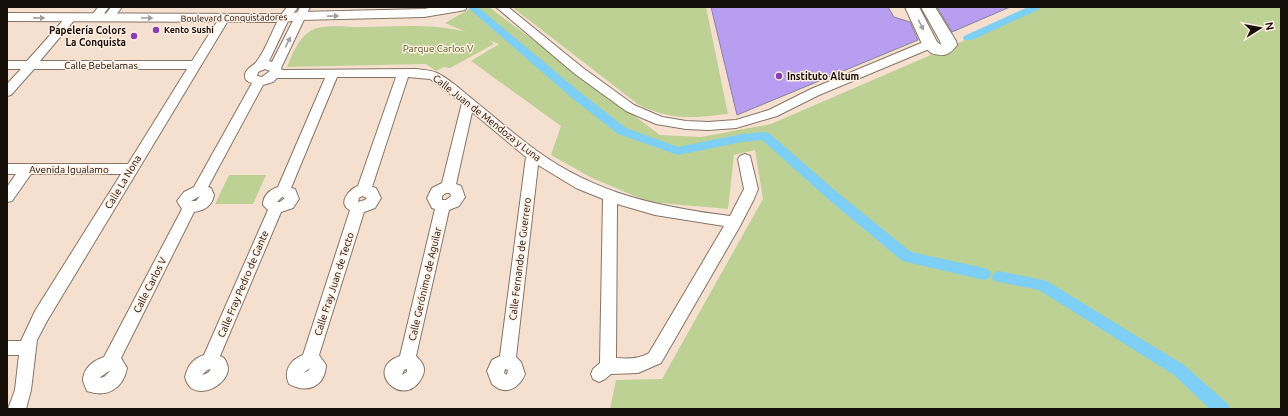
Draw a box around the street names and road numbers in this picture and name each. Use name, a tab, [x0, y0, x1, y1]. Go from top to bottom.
street label: Boulevard Conquistadores	[181, 12, 287, 24]
street label: Calle Bebelamas	[64, 60, 138, 71]
street label: Calle Juan de Mendoza y Luna	[431, 72, 543, 164]
street label: Calle La Nona	[103, 153, 143, 211]
street label: Avenida Igualamo	[29, 164, 109, 175]
street label: Calle Fernando de Guerrero	[507, 197, 533, 321]
street label: Calle Gerónimo de Aguilar	[407, 226, 444, 342]
street label: Calle Fray Pedro de Gante	[215, 229, 271, 339]
street label: Calle Fray Juan de Tecto	[312, 231, 356, 337]
street label: Calle Carlos V	[131, 255, 169, 315]

